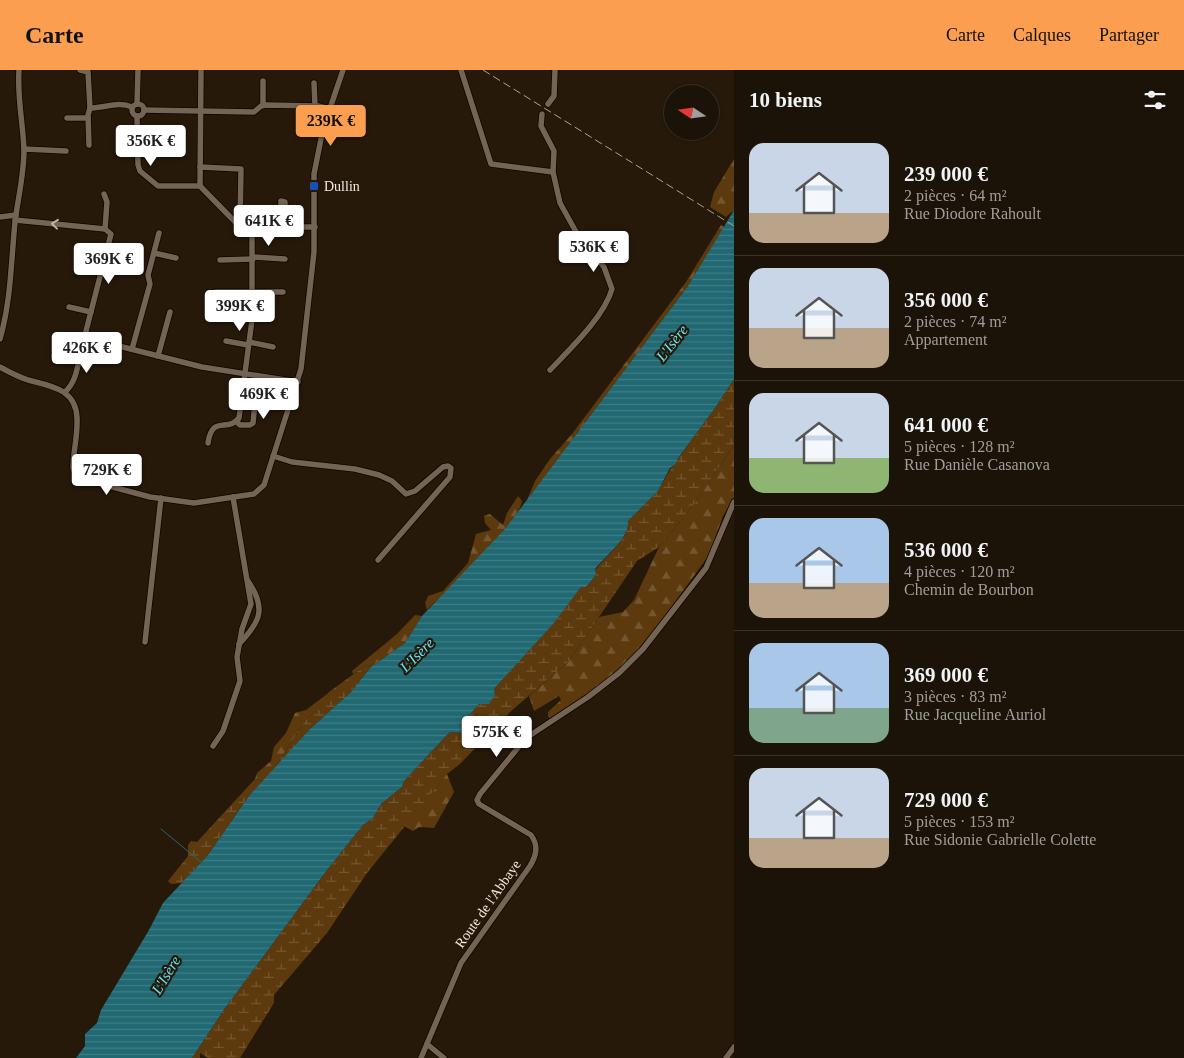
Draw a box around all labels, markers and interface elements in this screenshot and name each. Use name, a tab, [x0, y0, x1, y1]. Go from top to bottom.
text: Carte	[25, 22, 84, 48]
text: Carte	[946, 25, 985, 45]
text: Calques	[1013, 25, 1071, 45]
text: Partager	[1099, 25, 1159, 45]
north arrow	[664, 85, 719, 140]
map controls	[664, 85, 719, 140]
icon: filters	[1141, 86, 1169, 114]
text: 10 biens	[749, 88, 822, 112]
pin: 239K €	[290, 104, 372, 147]
text: 239K €	[307, 112, 355, 129]
pin: 356K €	[110, 124, 192, 167]
text: 356K €	[127, 132, 175, 149]
text: 239 000 €	[904, 162, 988, 186]
icon: home	[789, 163, 849, 223]
place label: Dullin	[324, 179, 360, 194]
marker: Dullin	[308, 180, 320, 192]
text: 2 pièces · 64 m²	[904, 187, 1007, 204]
pin: 641K €	[228, 204, 310, 247]
text: Rue Diodore Rahoult	[904, 205, 1041, 222]
text: 641K €	[245, 212, 293, 229]
one-way arrow	[51, 219, 59, 230]
pin: 536K €	[553, 230, 635, 273]
text: 536K €	[570, 238, 618, 255]
pin: 369K €	[68, 242, 150, 285]
text: 369K €	[85, 250, 133, 267]
icon: home	[789, 288, 849, 348]
text: 356 000 €	[904, 288, 988, 312]
pin: 399K €	[199, 290, 281, 332]
text: 399K €	[216, 297, 264, 314]
text: 2 pièces · 74 m²	[904, 313, 1007, 330]
water label: L'Isère	[652, 322, 691, 365]
text: Appartement	[904, 331, 988, 348]
pin: 426K €	[46, 332, 128, 374]
text: 426K €	[63, 339, 111, 356]
pin: 469K €	[223, 378, 305, 420]
text: 469K €	[240, 385, 288, 402]
icon: home	[789, 413, 849, 473]
text: 641 000 €	[904, 413, 988, 437]
text: 5 pièces · 128 m²	[904, 438, 1015, 455]
pin: 729K €	[66, 454, 148, 496]
text: Rue Danièle Casanova	[904, 456, 1050, 473]
text: 729K €	[83, 461, 131, 478]
icon: home	[789, 538, 849, 598]
text: 536 000 €	[904, 538, 988, 562]
text: 4 pièces · 120 m²	[904, 563, 1015, 580]
text: Chemin de Bourbon	[904, 581, 1034, 598]
water label: L'Isère	[396, 635, 437, 676]
icon: home	[789, 663, 849, 723]
text: 369 000 €	[904, 663, 988, 687]
text: 3 pièces · 83 m²	[904, 688, 1007, 705]
text: Rue Jacqueline Auriol	[904, 706, 1046, 723]
pin: 575K €	[456, 716, 538, 758]
text: 575K €	[473, 723, 521, 740]
icon: home	[789, 788, 849, 848]
text: 729 000 €	[904, 788, 988, 812]
text: 5 pièces · 153 m²	[904, 813, 1015, 830]
text: Rue Sidonie Gabrielle Colette	[904, 831, 1096, 848]
street label: Route de l'Abbaye	[452, 857, 524, 951]
water label: L'Isère	[148, 953, 184, 998]

